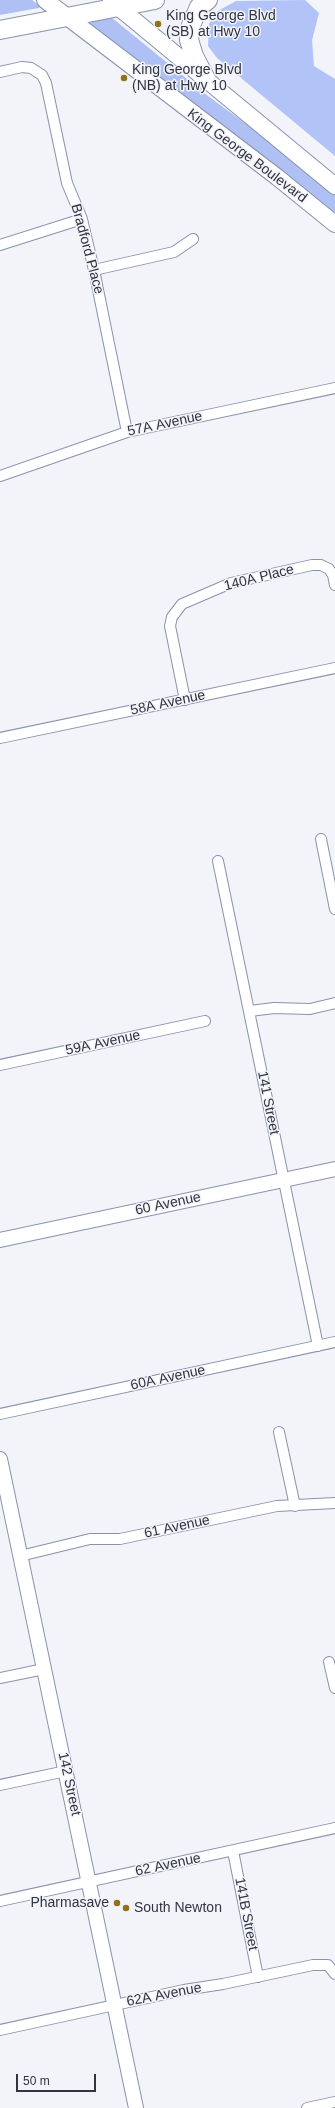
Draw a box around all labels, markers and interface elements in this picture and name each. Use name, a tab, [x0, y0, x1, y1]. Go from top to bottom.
place label: King George Blvd (SB) at Hwy 10	[166, 8, 276, 40]
marker: King George Blvd (SB) at Hwy 10	[153, 19, 163, 29]
place label: King George Blvd (NB) at Hwy 10	[132, 62, 242, 94]
marker: King George Blvd (NB) at Hwy 10	[119, 73, 129, 83]
street label: King George Boulevard	[184, 105, 310, 207]
street label: Bradford Place	[67, 202, 107, 296]
street label: 57A Avenue	[126, 408, 204, 440]
street label: 140A Place	[222, 561, 296, 595]
street label: 58A Avenue	[129, 687, 207, 719]
street label: 59A Avenue	[64, 1027, 142, 1059]
street label: 141 Street	[254, 1070, 282, 1136]
street label: 60 Avenue	[134, 1189, 202, 1219]
street label: 60A Avenue	[129, 1362, 207, 1394]
street label: 61 Avenue	[143, 1512, 211, 1542]
street label: 142 Street	[54, 1751, 84, 1817]
street label: 62 Avenue	[134, 1850, 202, 1880]
street label: 141B Street	[231, 1876, 261, 1952]
place label: Pharmasave	[30, 1895, 109, 1911]
marker: Pharmasave	[112, 1898, 122, 1908]
place label: South Newton	[134, 1900, 222, 1916]
marker: South Newton	[121, 1903, 131, 1913]
street label: 62A Avenue	[125, 1980, 203, 2010]
scale bar	[18, 2066, 98, 2092]
text: 50 m	[23, 2074, 50, 2088]

